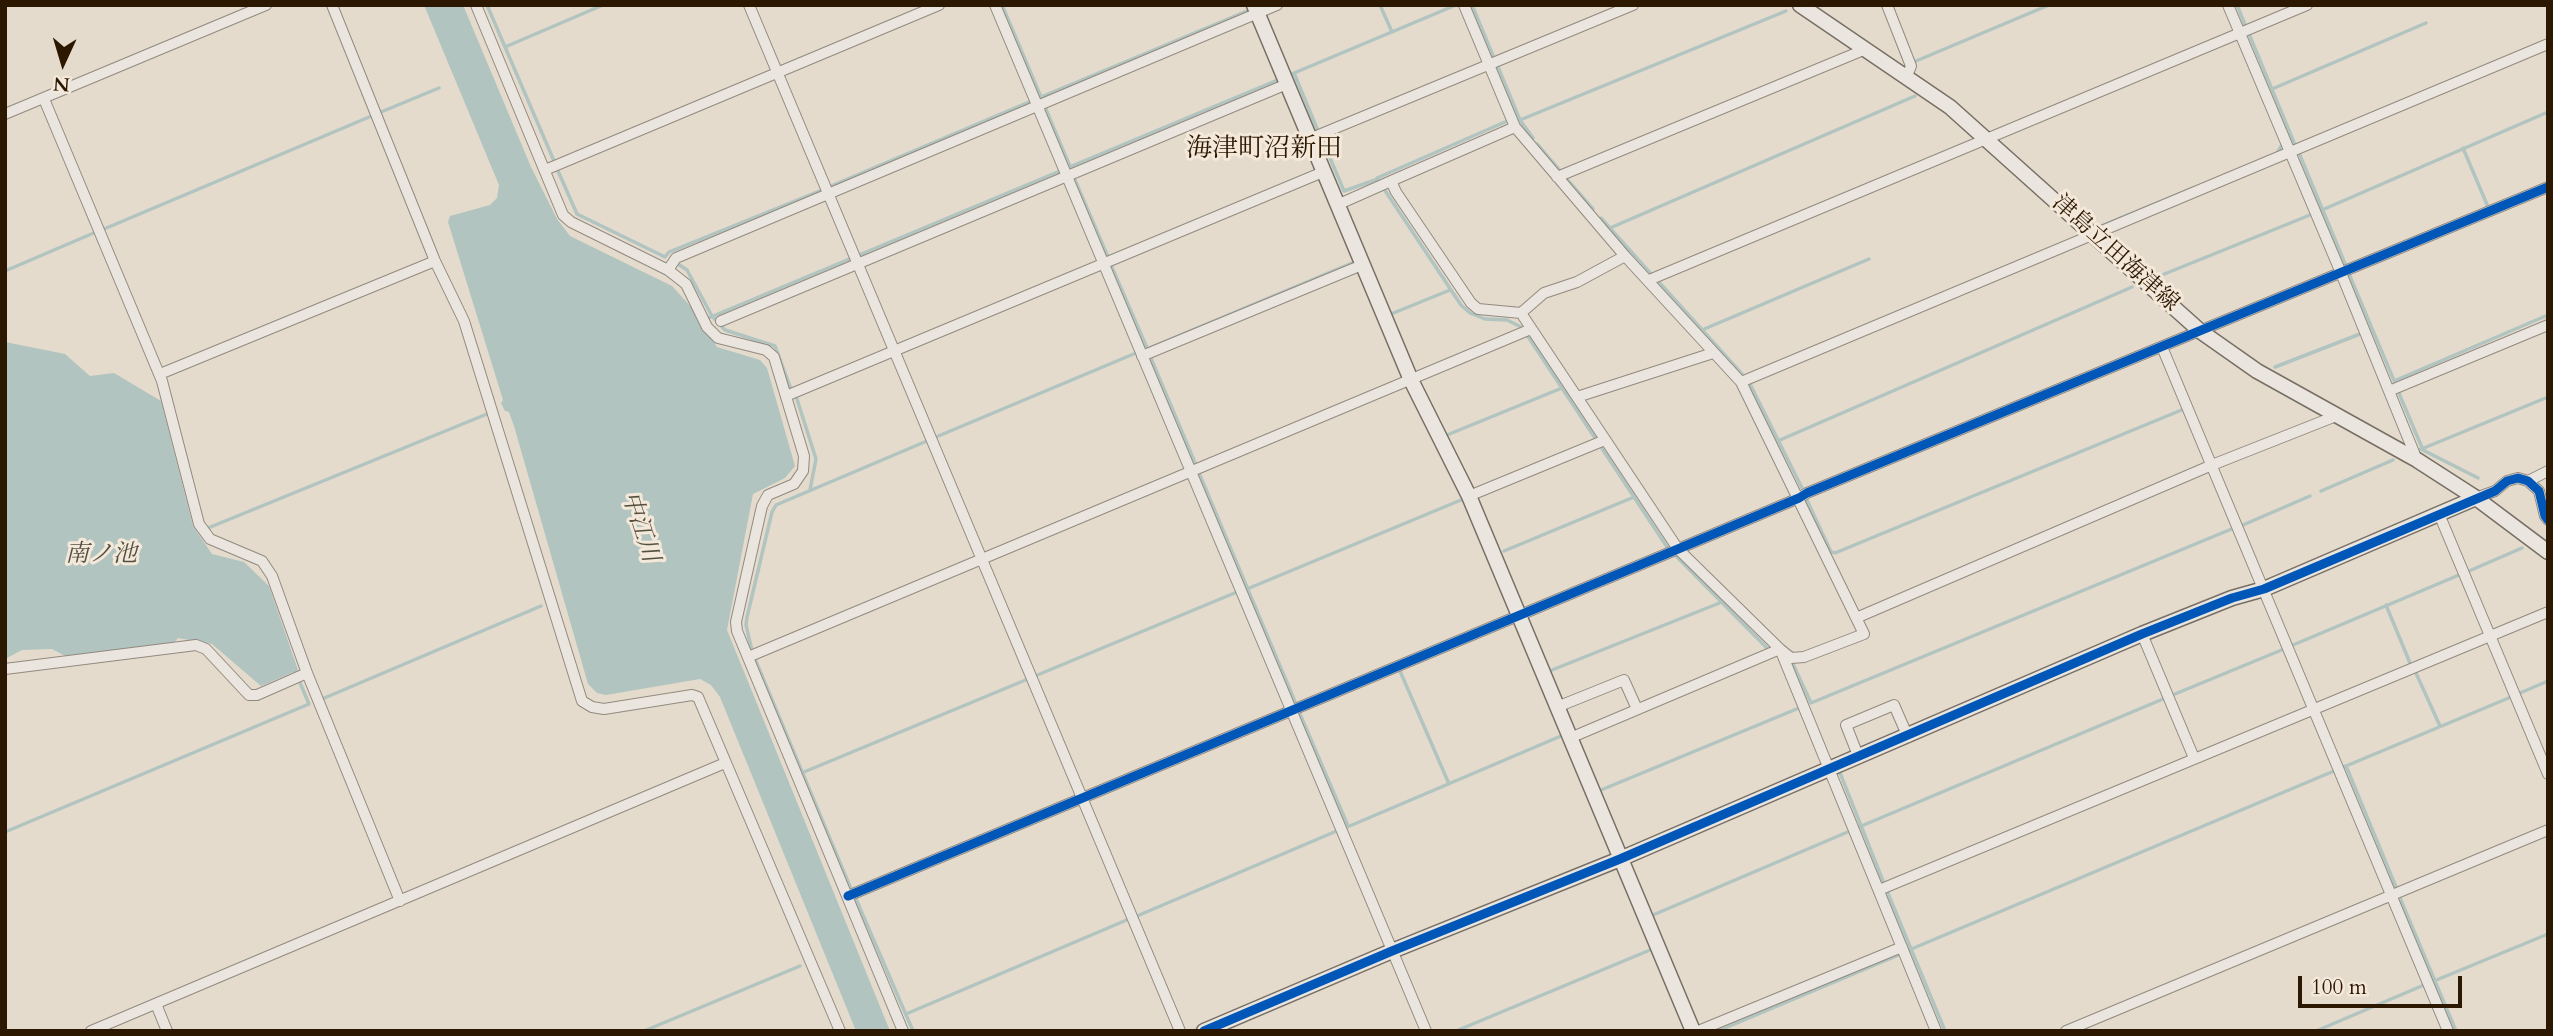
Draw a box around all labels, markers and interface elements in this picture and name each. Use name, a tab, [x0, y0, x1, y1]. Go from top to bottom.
north arrow	[28, 28, 98, 98]
text: N	[52, 70, 71, 97]
district label: 海津町沼新田	[1186, 134, 1342, 166]
street label: 津島立田海津線	[2046, 190, 2184, 318]
water label: 中江川	[614, 488, 664, 566]
water label: 南ノ池	[65, 541, 137, 569]
scale bar	[2301, 962, 2466, 1006]
text: 100 m	[2311, 973, 2367, 1002]

